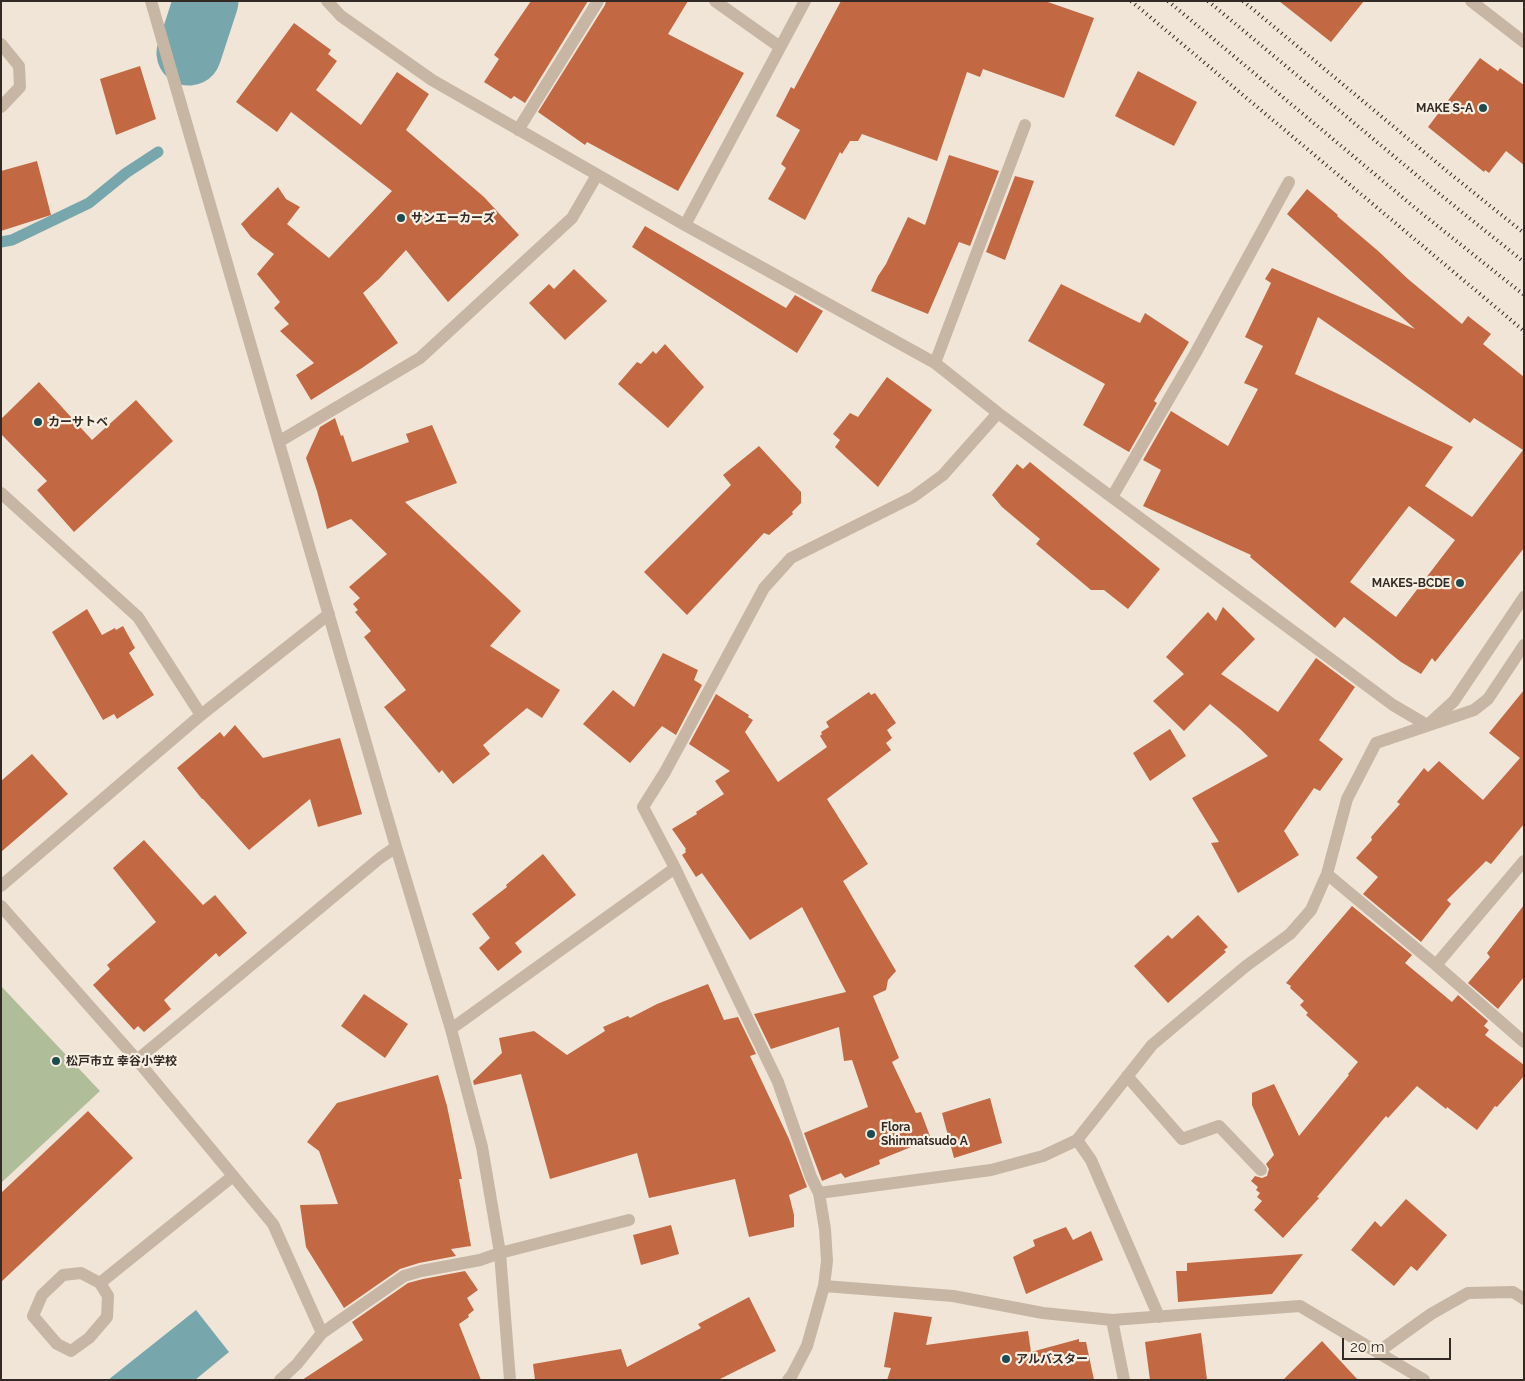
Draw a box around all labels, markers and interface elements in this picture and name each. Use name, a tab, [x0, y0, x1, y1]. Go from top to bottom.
place label: MAKE S-A	[1416, 101, 1473, 115]
marker: MAKE S-A	[1477, 102, 1489, 114]
place label: サンエーカーズ	[411, 211, 495, 225]
marker: サンエーカーズ	[395, 212, 407, 224]
place label: カーサトベ	[48, 415, 108, 429]
marker: カーサトベ	[32, 416, 44, 428]
place label: MAKES-BCDE	[1372, 576, 1450, 590]
marker: MAKES-BCDE	[1454, 577, 1466, 589]
place label: 松戸市立 幸谷小学校	[66, 1054, 177, 1068]
marker: 松戸市立 幸谷小学校	[50, 1055, 62, 1067]
place label: Flora Shinmatsudo A	[881, 1120, 968, 1148]
marker: Flora Shinmatsudo A	[865, 1128, 877, 1140]
scale bar	[1345, 1328, 1454, 1360]
text: 20 m	[1350, 1338, 1385, 1356]
place label: アルバスター	[1016, 1352, 1088, 1366]
marker: アルバスター	[1000, 1353, 1012, 1365]

